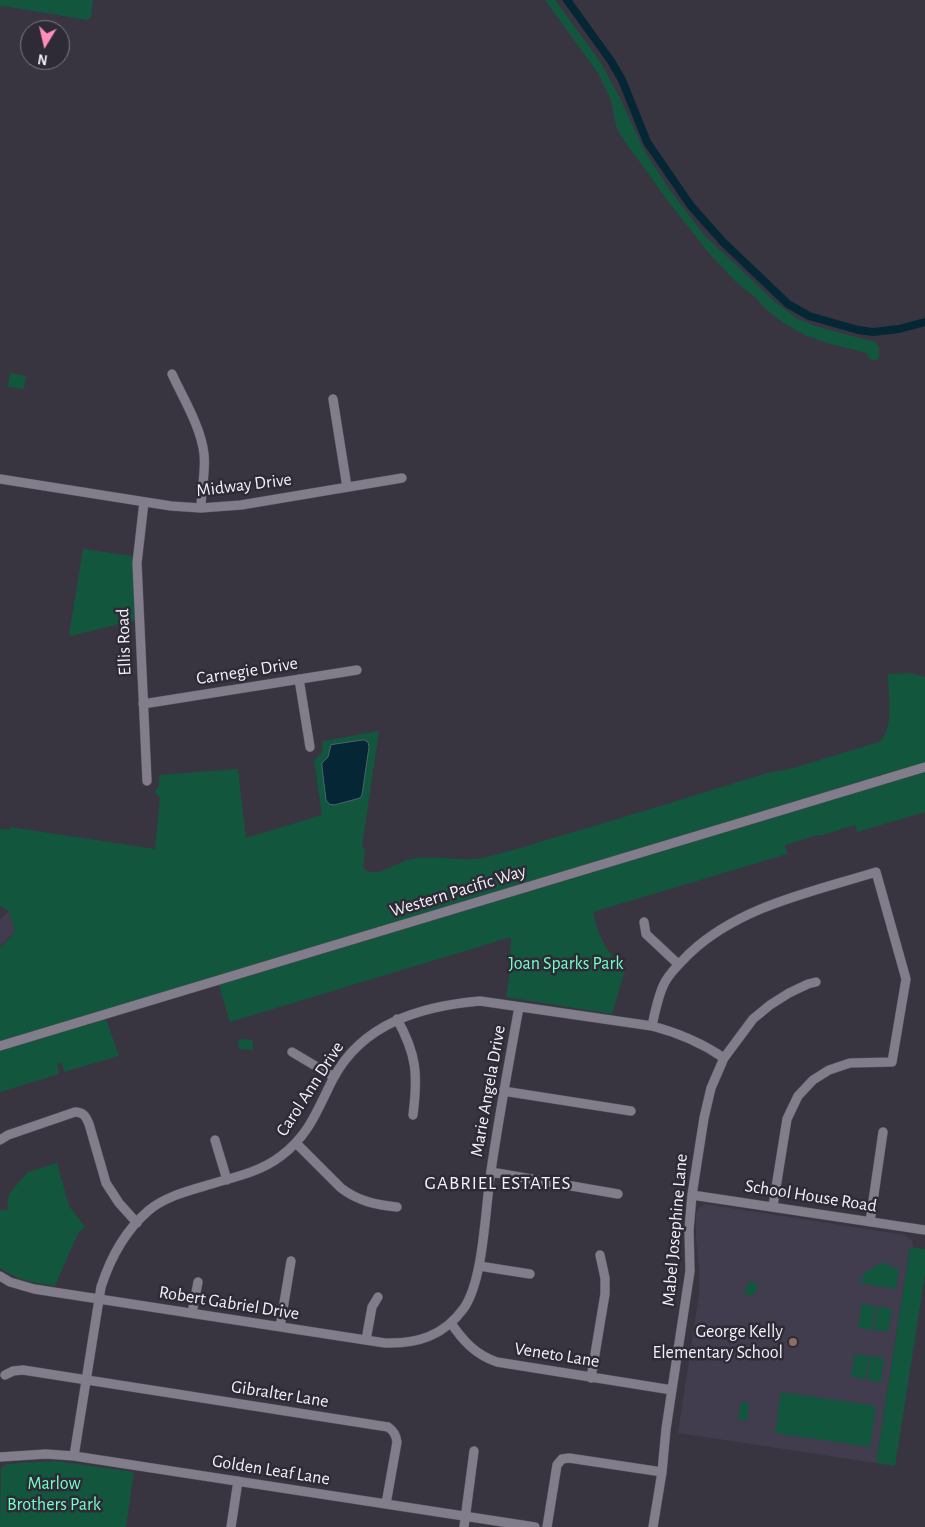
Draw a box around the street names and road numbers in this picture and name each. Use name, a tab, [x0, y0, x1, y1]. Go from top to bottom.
street label: Midway Drive	[195, 468, 293, 502]
street label: Ellis Road	[112, 608, 136, 676]
street label: Carnegie Drive	[195, 652, 299, 690]
street label: Western Pacific Way	[387, 860, 529, 922]
street label: Marie Angela Drive	[466, 1023, 510, 1159]
street label: Carol Ann Drive	[271, 1038, 349, 1140]
street label: Mabel Josephine Lane	[658, 1153, 692, 1307]
street label: School House Road	[744, 1175, 878, 1217]
street label: Robert Gabriel Drive	[157, 1281, 301, 1325]
street label: Veneto Lane	[513, 1338, 601, 1372]
street label: Gibralter Lane	[230, 1376, 330, 1412]
street label: Golden Leaf Lane	[211, 1450, 331, 1490]

